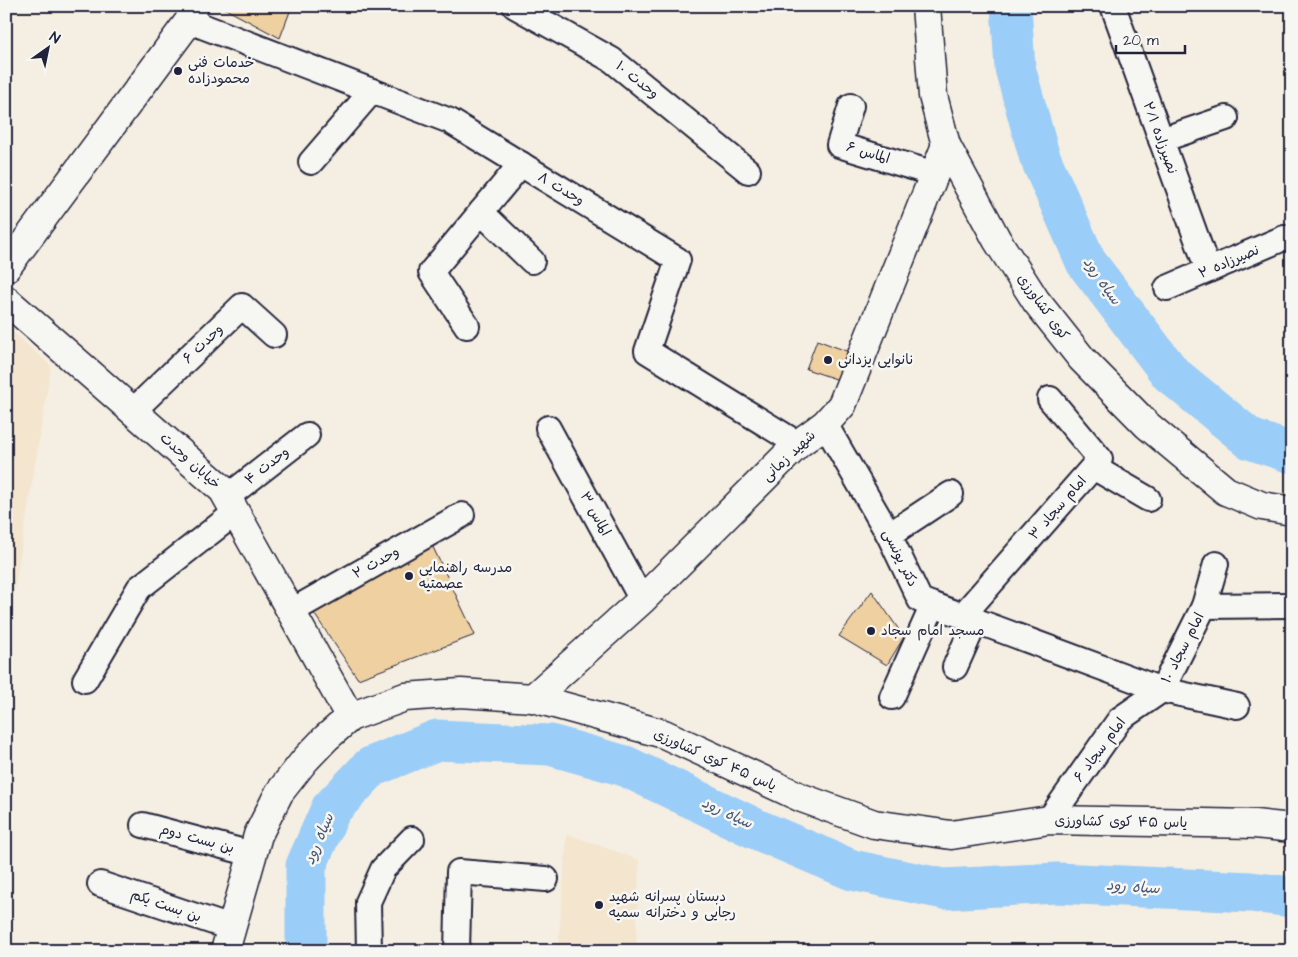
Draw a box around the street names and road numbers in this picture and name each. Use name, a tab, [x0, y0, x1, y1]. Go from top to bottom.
street label: وحدت ۱۰	[611, 56, 663, 104]
street label: نصیرزاده ۲/۱	[1138, 99, 1182, 177]
street label: الماس ۶	[844, 137, 892, 169]
street label: وحدت ۸	[534, 167, 588, 211]
street label: نصیرزاده ۲	[1196, 240, 1262, 284]
street label: کوی کشاورزی	[1012, 270, 1074, 344]
street label: وحدت ۶	[178, 320, 228, 368]
street label: شهید زمانی	[758, 426, 820, 486]
street label: خیابان وحدت	[155, 428, 225, 494]
street label: وحدت ۴	[241, 442, 293, 490]
street label: امام سجاد ۳	[1025, 472, 1091, 544]
street label: الماس ۳	[575, 488, 615, 540]
street label: دکتر یونسی	[877, 526, 923, 590]
street label: وحدت ۲	[349, 542, 403, 584]
street label: امام سجاد ۱۰	[1157, 609, 1209, 687]
street label: امام سجاد ۶	[1069, 714, 1131, 786]
street label: یاس ۴۵ کوی کشاورزی	[650, 724, 780, 796]
street label: یاس ۴۵ کوی کشاورزی	[1054, 811, 1188, 833]
street label: بن بست دوم	[158, 819, 236, 859]
street label: بن بست یکم	[128, 885, 204, 927]

